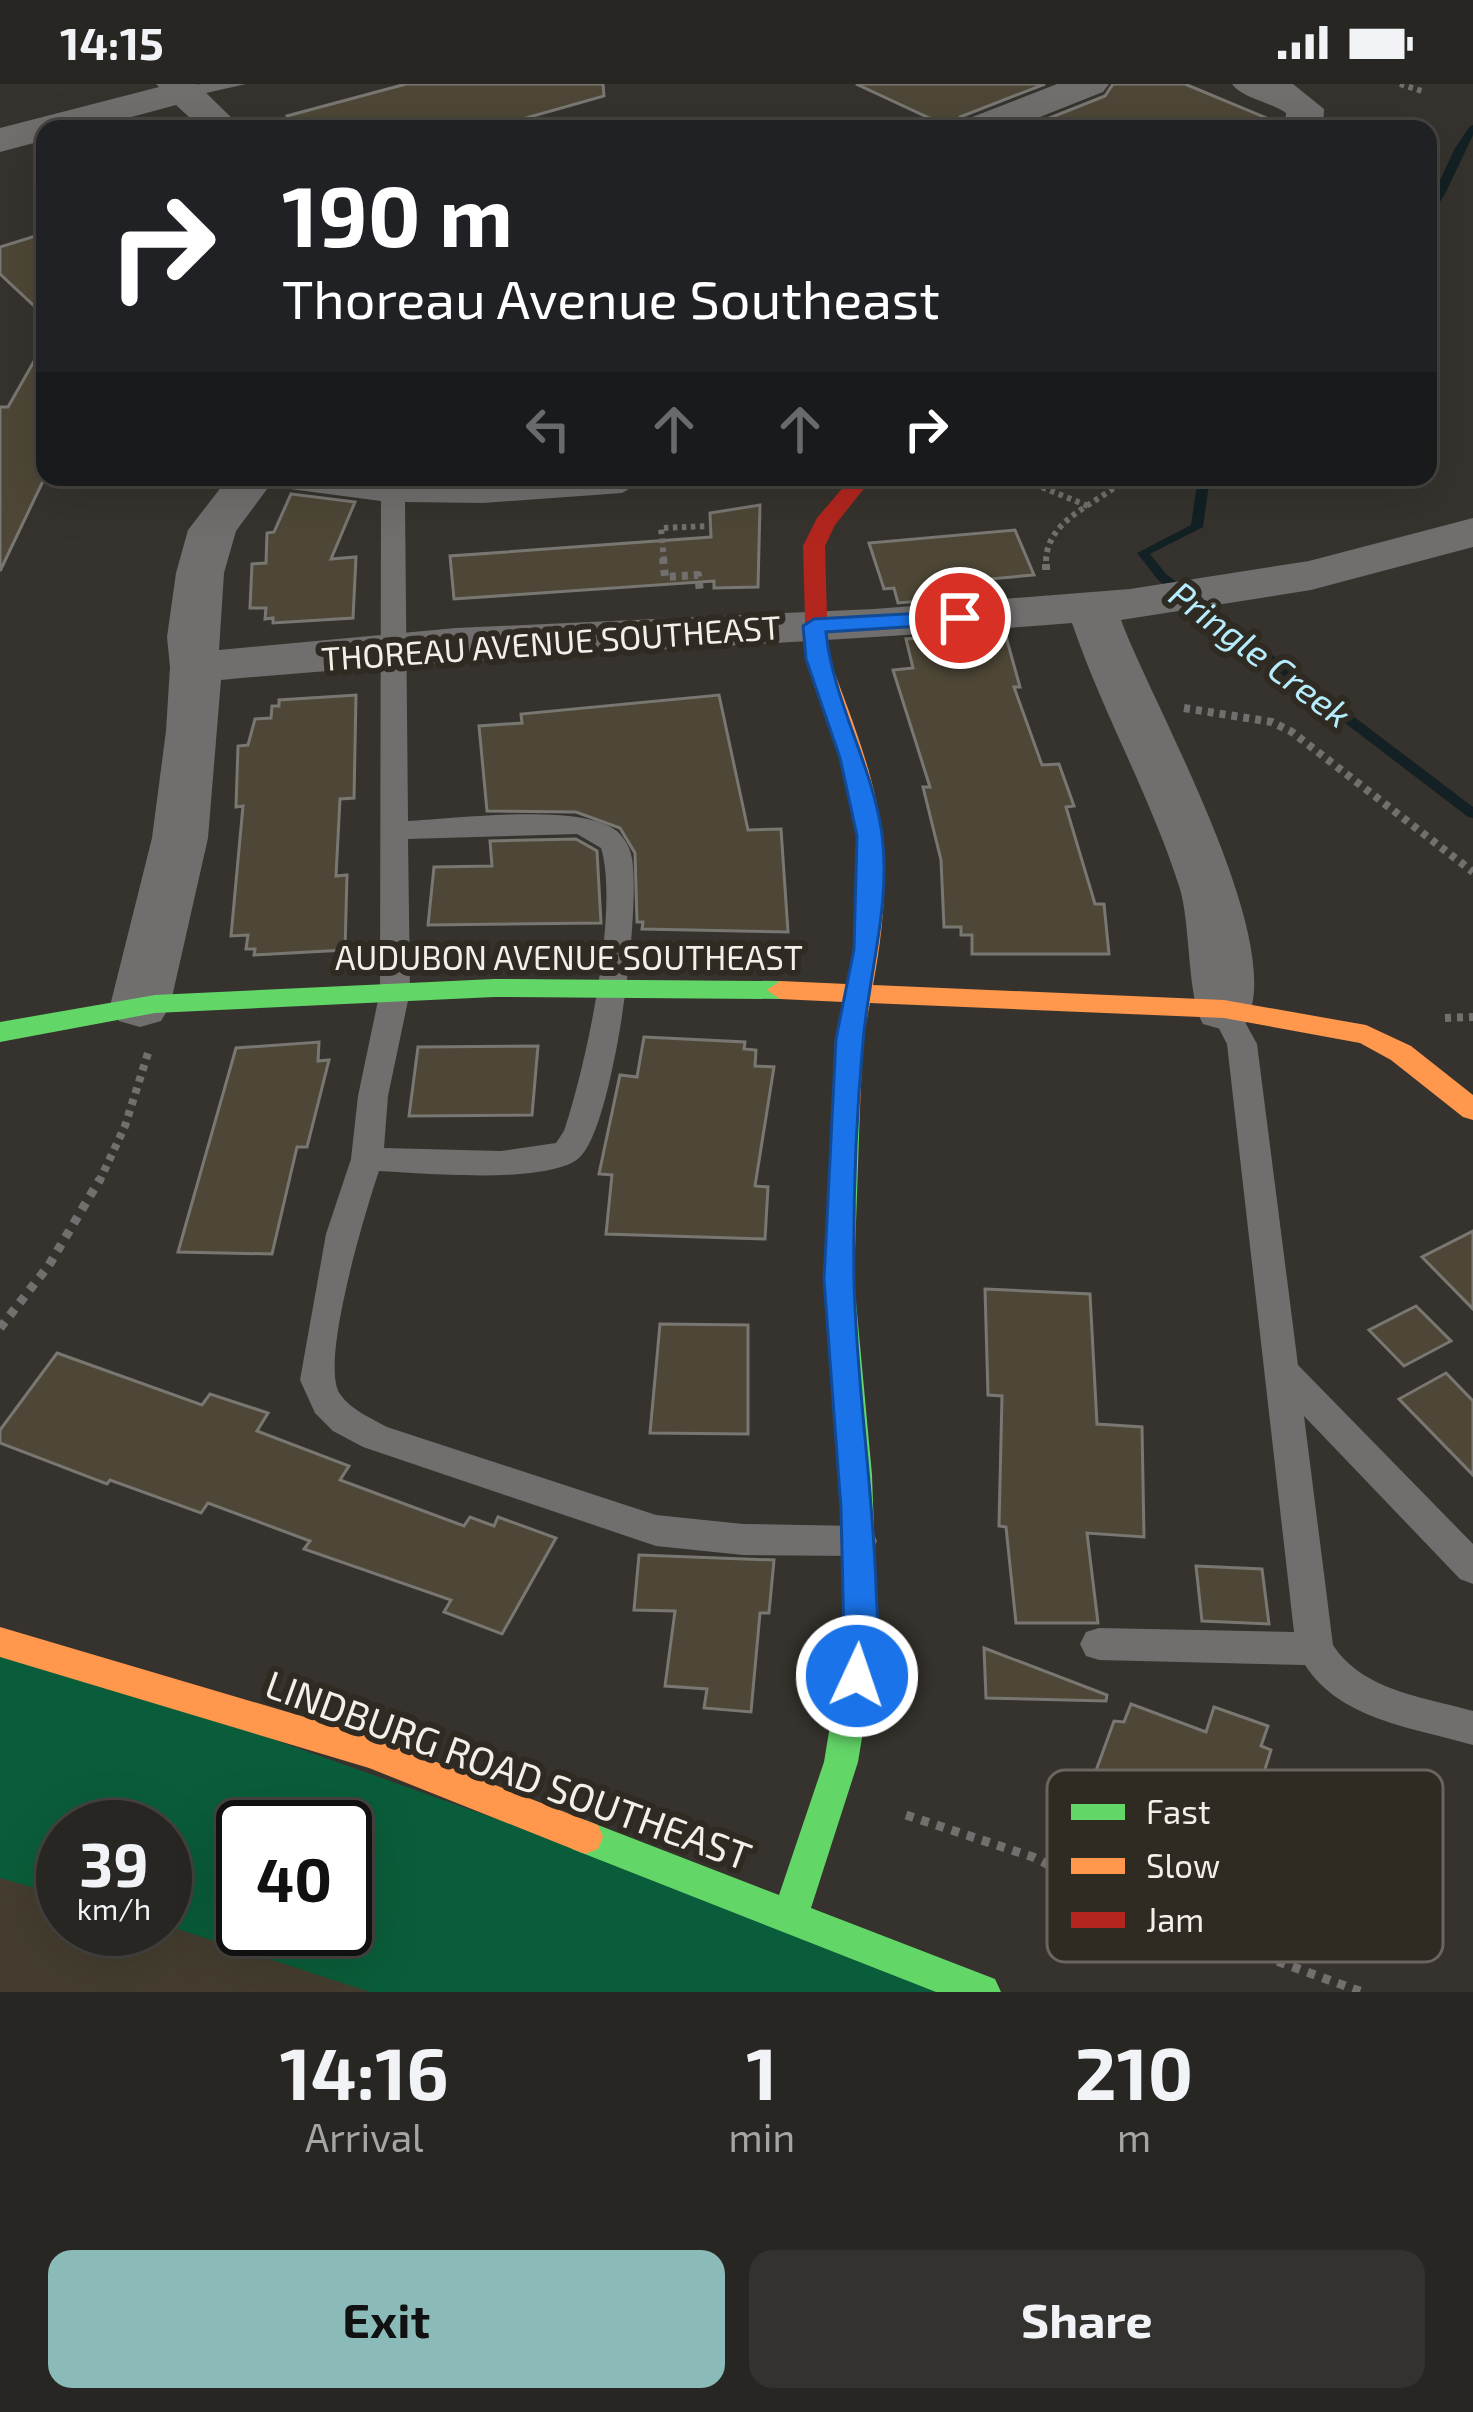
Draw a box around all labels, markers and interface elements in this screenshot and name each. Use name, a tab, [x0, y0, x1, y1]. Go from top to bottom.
text: 14:15	[60, 15, 164, 69]
text: 190 m	[282, 163, 513, 264]
icon: right	[84, 168, 240, 324]
text: Thoreau Avenue Southeast	[282, 265, 940, 330]
icon: left	[515, 396, 581, 462]
icon: ahead	[641, 396, 707, 462]
icon: ahead	[767, 396, 833, 462]
icon: right	[893, 396, 959, 462]
pin	[909, 567, 1011, 669]
water label: Pringle Creek	[1162, 571, 1360, 735]
icon: arrive	[927, 585, 993, 651]
street label: THOREAU AVENUE SOUTHEAST	[320, 606, 782, 678]
street label: AUDUBON AVENUE SOUTHEAST	[335, 937, 803, 977]
position arrow	[794, 1613, 920, 1739]
street label: LINDBURG ROAD SOUTHEAST	[260, 1659, 758, 1879]
legend	[1047, 1770, 1443, 1962]
text: Fast	[1146, 1791, 1210, 1831]
speed limit sign: 40	[216, 1800, 372, 1956]
text: 39	[79, 1827, 149, 1899]
text: Slow	[1146, 1845, 1220, 1885]
text: km/h	[77, 1890, 151, 1926]
text: Jam	[1146, 1899, 1204, 1939]
text: 14:16	[280, 2028, 449, 2114]
text: 1	[746, 2028, 777, 2114]
text: 210	[1075, 2028, 1193, 2114]
text: Arrival	[305, 2113, 424, 2160]
text: min	[729, 2113, 795, 2160]
text: m	[1117, 2113, 1151, 2160]
button: Exit	[48, 2250, 725, 2388]
button: Share	[749, 2250, 1425, 2388]

